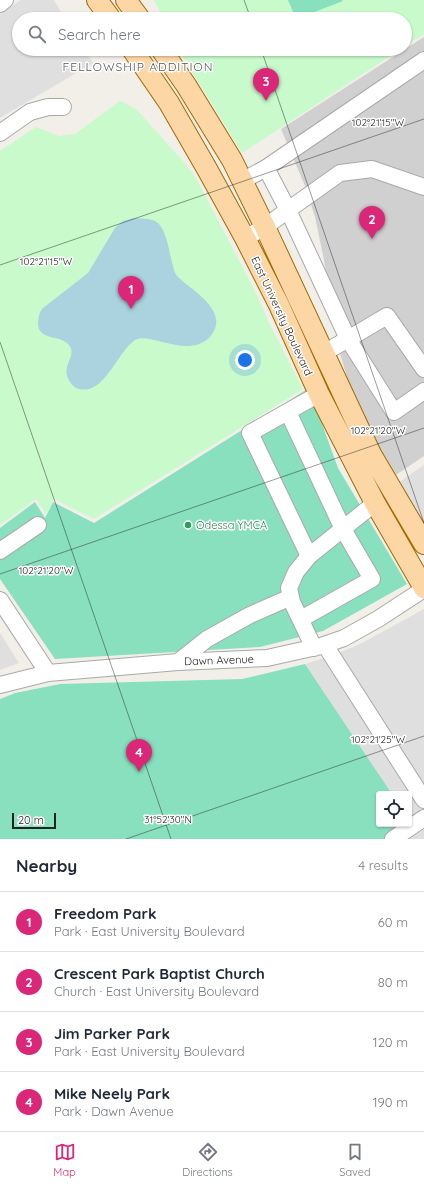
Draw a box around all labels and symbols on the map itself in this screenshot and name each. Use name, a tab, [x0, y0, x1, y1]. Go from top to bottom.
district label: FELLOWSHIP ADDITION	[63, 59, 213, 74]
pin: 3	[253, 68, 279, 101]
text: 102°21'15"W	[352, 116, 404, 129]
pin: 2	[359, 206, 385, 239]
street label: East University Boulevard	[248, 254, 316, 378]
text: 102°21'15"W	[20, 255, 72, 268]
pin: 1	[118, 276, 144, 309]
your location	[235, 350, 255, 370]
text: 102°21'20"W	[351, 424, 406, 437]
place label: Odessa YMCA	[196, 518, 267, 532]
marker: Odessa YMCA	[183, 520, 193, 530]
text: 102°21'20"W	[19, 564, 74, 577]
street label: Dawn Avenue	[184, 652, 254, 668]
text: 102°21'25"W	[351, 733, 405, 746]
pin: 4	[126, 739, 152, 772]
scale bar	[12, 811, 56, 830]
text: 31°52'30"N	[144, 813, 192, 826]

